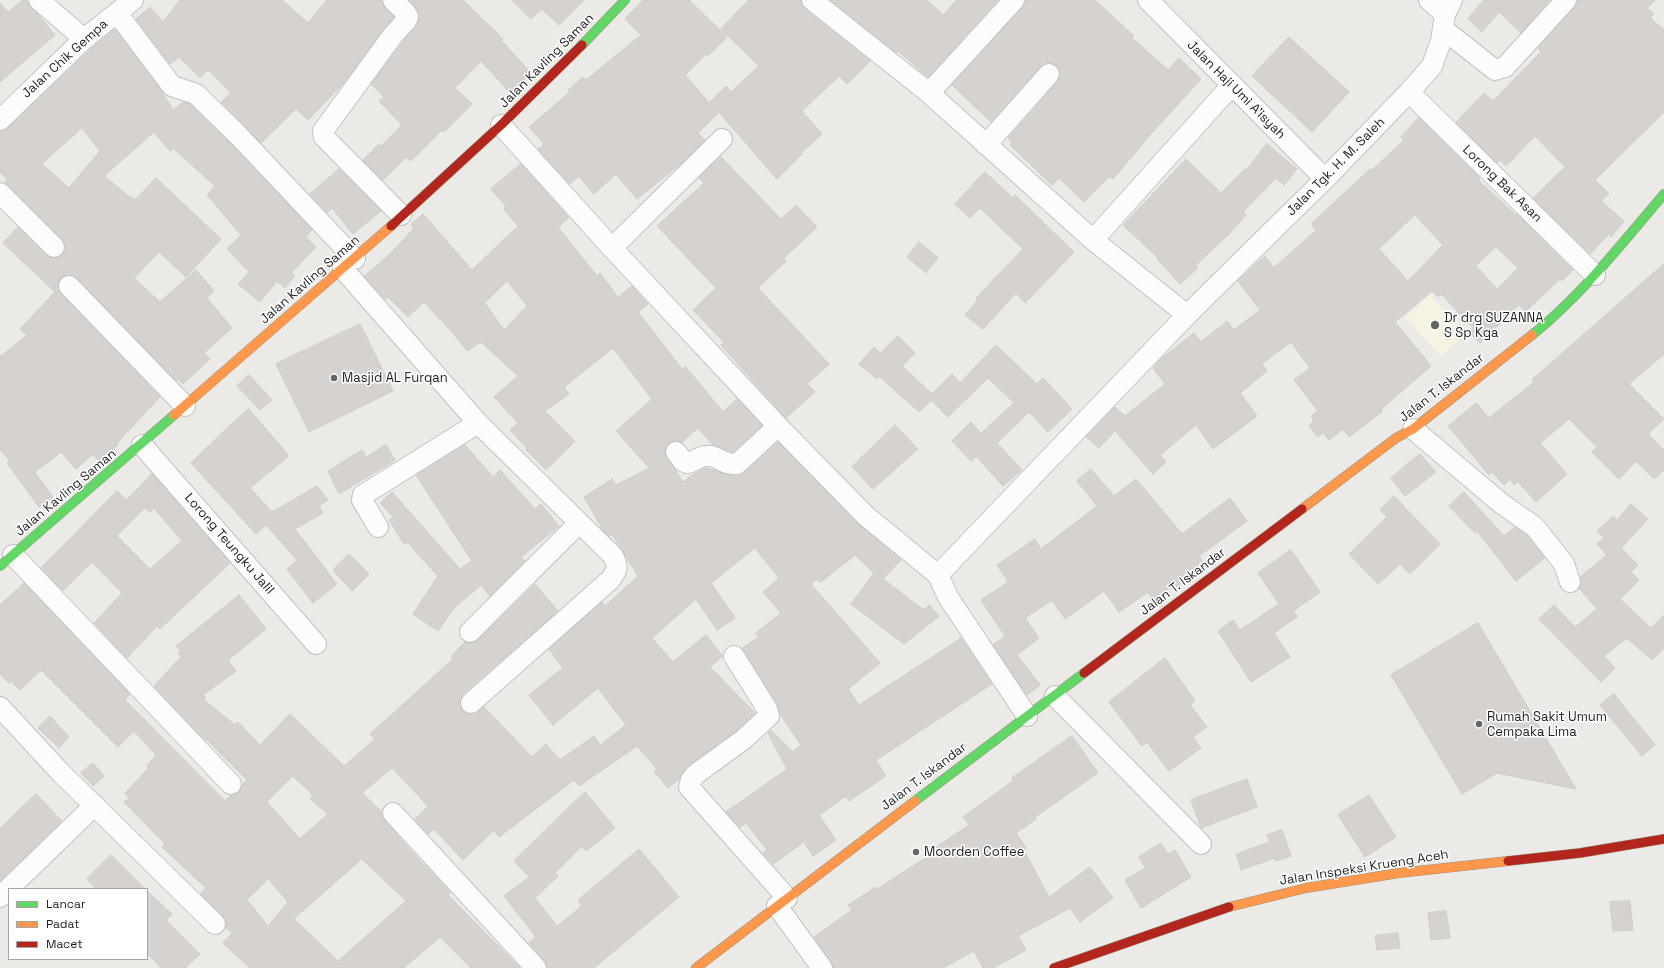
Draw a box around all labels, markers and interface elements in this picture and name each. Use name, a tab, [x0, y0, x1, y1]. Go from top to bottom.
street label: Jalan Kavling Saman	[497, 11, 597, 111]
street label: Jalan Chik Gempa	[19, 16, 111, 102]
street label: Jalan Haji Umi A'isyah	[1184, 38, 1288, 142]
street label: Jalan Tgk. H. M. Saleh	[1284, 115, 1388, 219]
street label: Lorong Bak Asan	[1459, 142, 1545, 226]
street label: Jalan Kavling Saman	[257, 232, 363, 328]
place label: Dr drg SUZANNA S Sp Kga	[1444, 310, 1543, 341]
marker: Dr drg SUZANNA S Sp Kga	[1429, 319, 1441, 331]
street label: Jalan T. Iskandar	[1397, 350, 1487, 426]
place label: Masjid AL Furqan	[342, 370, 448, 386]
marker: Masjid AL Furqan	[329, 373, 339, 383]
street label: Jalan Kavling Saman	[12, 446, 120, 540]
street label: Lorong Teungku Jalil	[181, 490, 277, 598]
street label: Jalan T. Iskandar	[1137, 545, 1229, 619]
place label: Rumah Sakit Umum Cempaka Lima	[1487, 709, 1607, 740]
marker: Rumah Sakit Umum Cempaka Lima	[1474, 719, 1484, 729]
street label: Jalan T. Iskandar	[878, 740, 970, 814]
place label: Moorden Coffee	[924, 844, 1024, 860]
marker: Moorden Coffee	[911, 847, 921, 857]
street label: Jalan Inspeksi Krueng Aceh	[1278, 847, 1450, 889]
legend	[8, 888, 148, 960]
text: Lancar	[46, 896, 85, 912]
text: Padat	[46, 916, 80, 932]
text: Macet	[46, 936, 83, 952]

